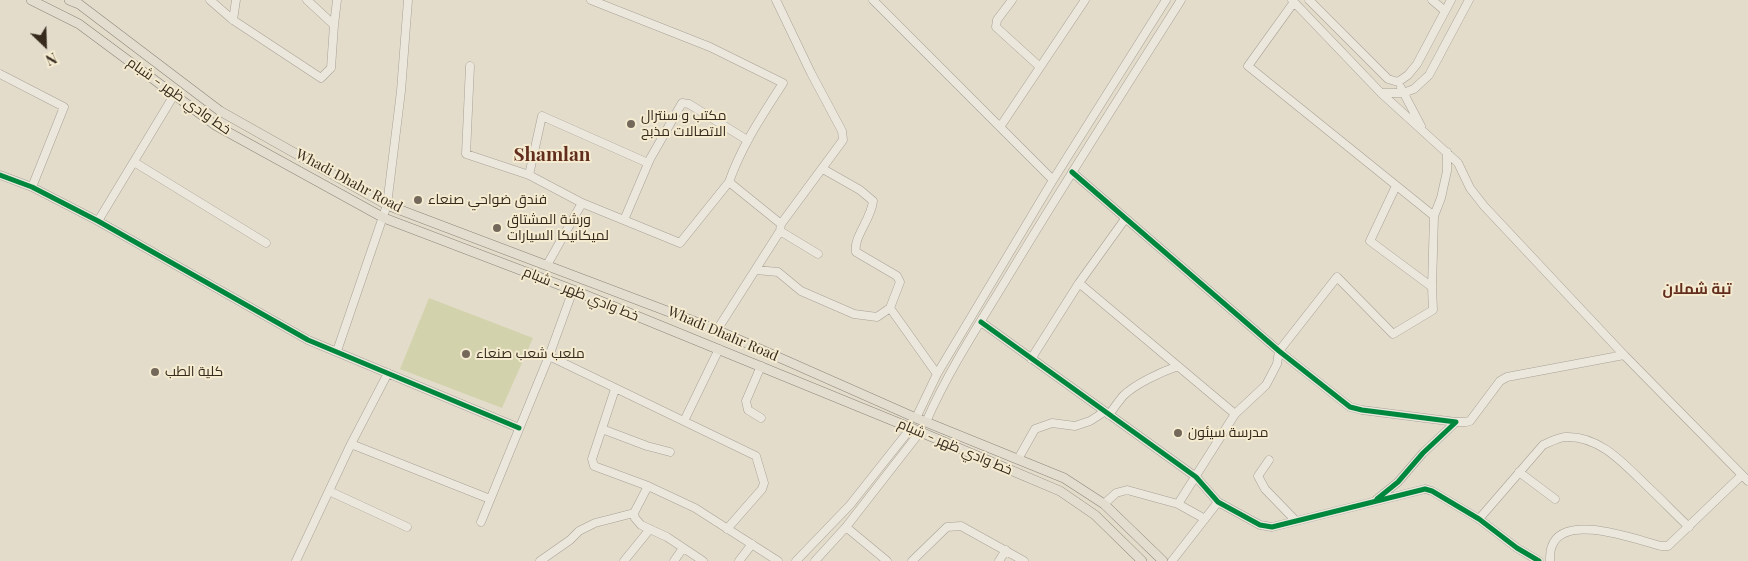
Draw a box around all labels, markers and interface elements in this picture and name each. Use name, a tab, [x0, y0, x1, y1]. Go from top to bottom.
north arrow	[20, 20, 70, 70]
text: N	[43, 48, 60, 70]
street label: خط وادي ظهر - شبام	[124, 54, 234, 138]
place label: مكتب و سنترال الاتصالات مذبح	[641, 108, 726, 140]
marker: مكتب و سنترال الاتصالات مذبح	[625, 118, 637, 130]
district label: Shamlan	[514, 144, 590, 166]
street label: Whadi Dhahr Road	[293, 146, 405, 216]
place label: فندق ضواحي صنعاء	[428, 192, 547, 208]
marker: فندق ضواحي صنعاء	[412, 194, 424, 206]
place label: ورشة المشتاق لميكانيكا السيارات	[507, 212, 609, 244]
marker: ورشة المشتاق لميكانيكا السيارات	[491, 222, 503, 234]
street label: خط وادي ظهر - شبام	[521, 263, 641, 325]
district label: تبة شملان	[1663, 280, 1731, 298]
street label: Whadi Dhahr Road	[665, 303, 781, 365]
place label: ملعب شعب صنعاء	[476, 346, 585, 362]
marker: ملعب شعب صنعاء	[460, 348, 472, 360]
place label: كلية الطب	[165, 364, 223, 380]
marker: كلية الطب	[149, 366, 161, 378]
street label: خط وادي ظهر - شبام	[895, 415, 1015, 479]
place label: مدرسة سيئون	[1188, 425, 1269, 441]
marker: مدرسة سيئون	[1172, 427, 1184, 439]

